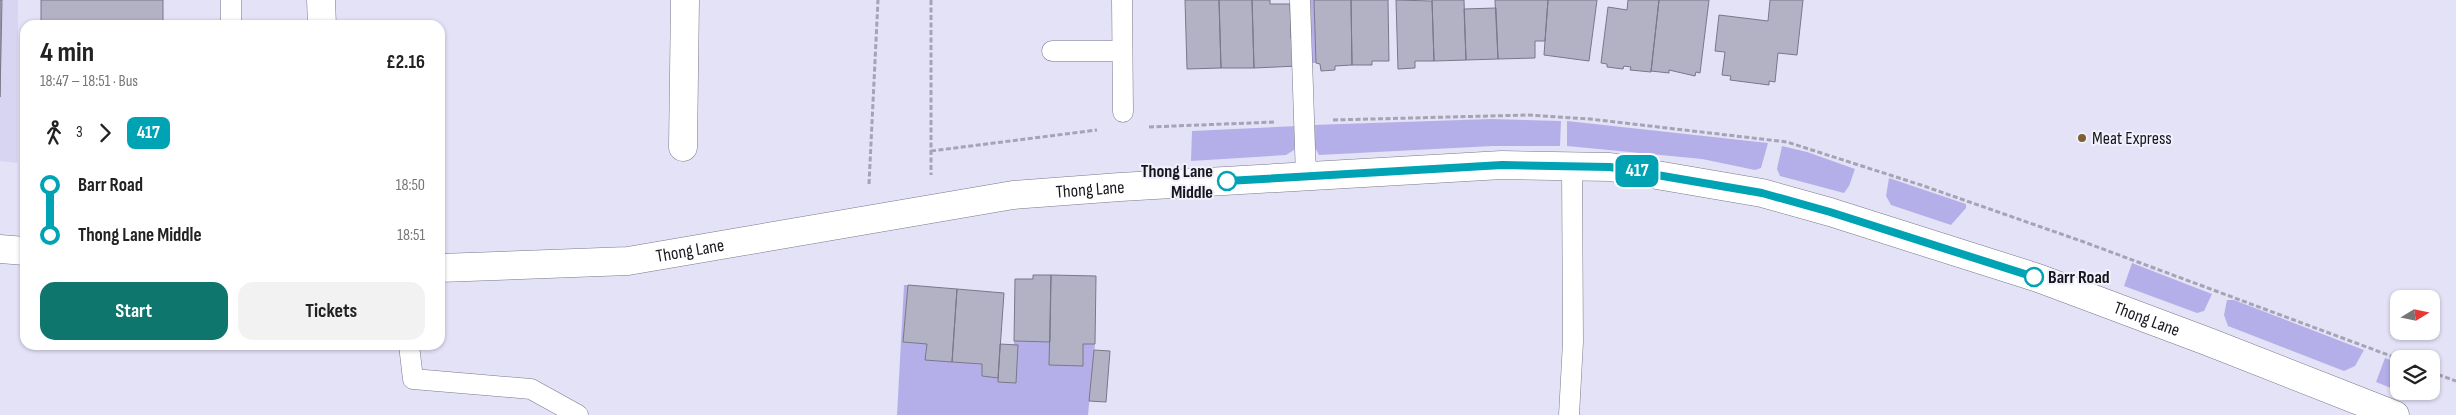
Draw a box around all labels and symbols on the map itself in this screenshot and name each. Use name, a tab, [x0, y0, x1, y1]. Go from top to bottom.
place label: Meat Express	[2092, 128, 2172, 149]
marker: Meat Express	[2076, 132, 2088, 144]
line badge: 417	[1608, 155, 1666, 187]
place label: Thong Lane Middle	[1141, 161, 1213, 203]
marker: Thong Lane Middle	[1217, 171, 1237, 191]
street label: Thong Lane	[1055, 176, 1125, 202]
street label: Thong Lane	[654, 234, 726, 267]
marker: Barr Road	[2024, 267, 2044, 287]
place label: Barr Road	[2048, 267, 2110, 288]
north arrow	[2390, 290, 2440, 340]
street label: Thong Lane	[2111, 297, 2183, 341]

